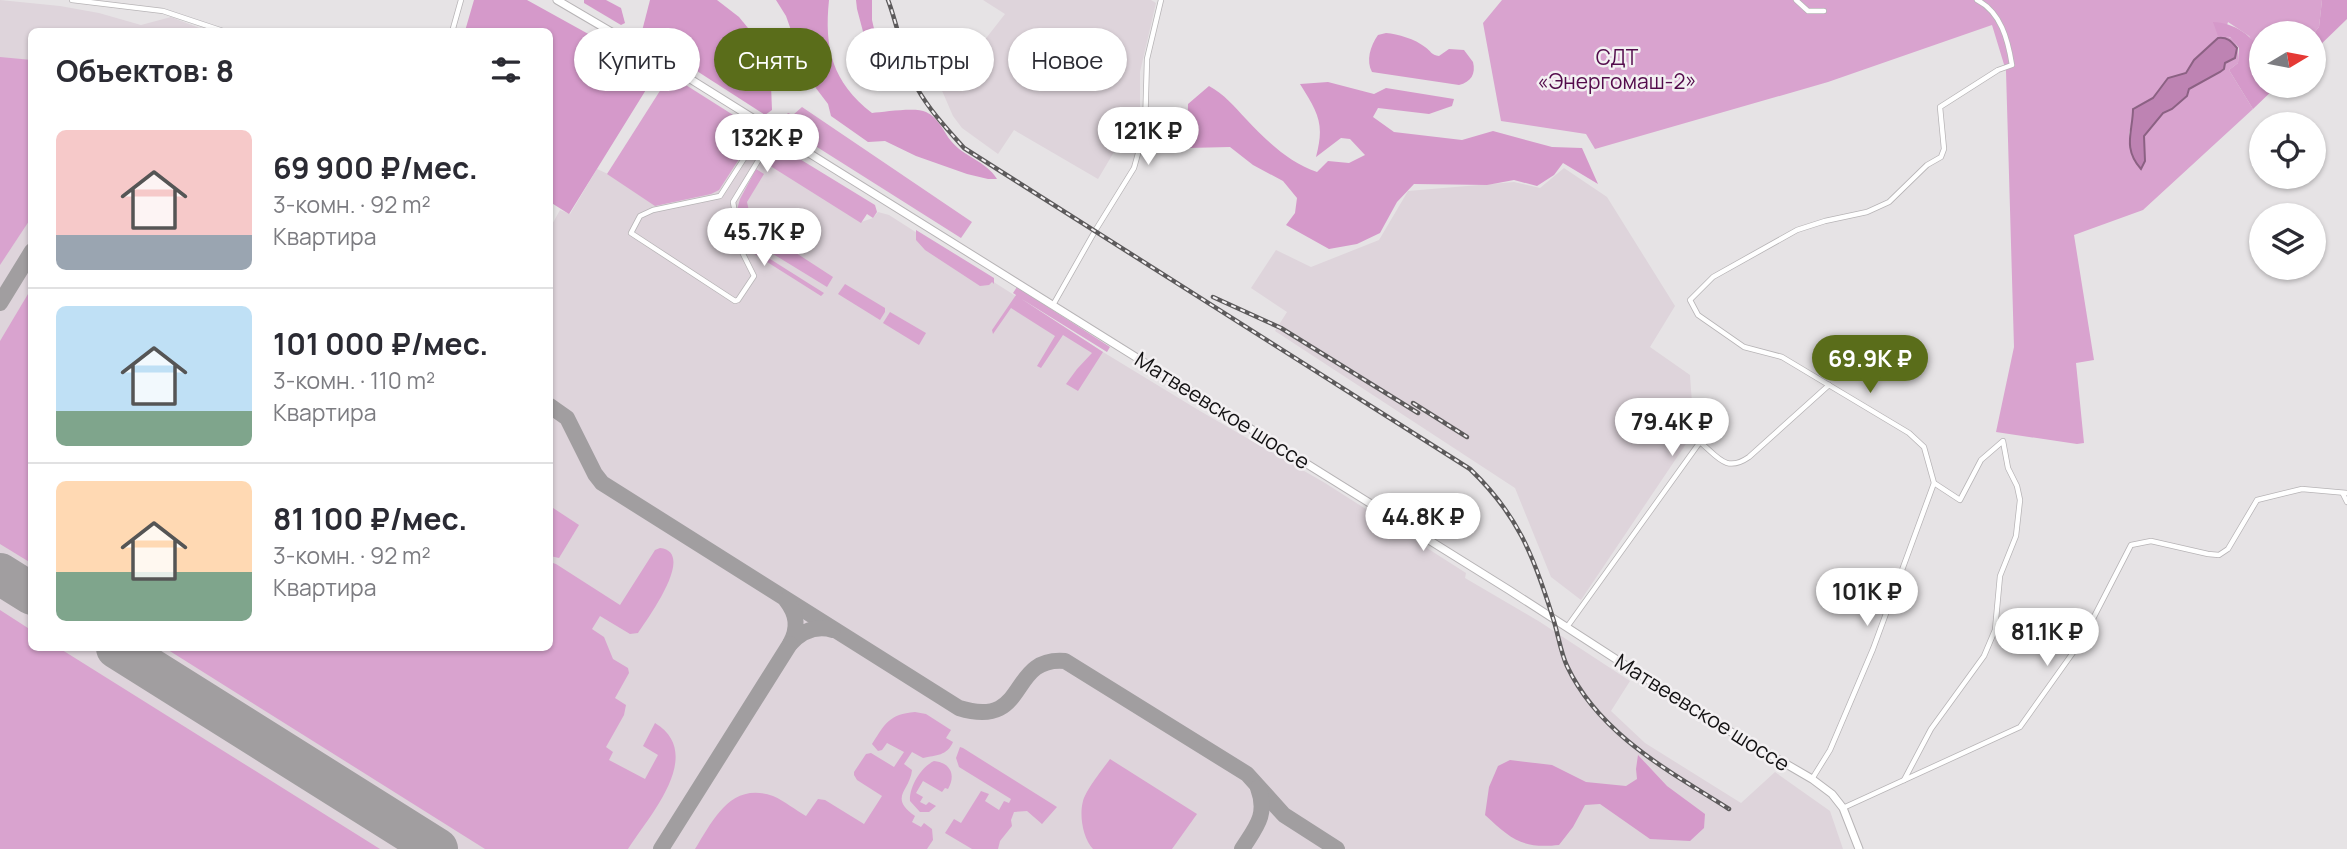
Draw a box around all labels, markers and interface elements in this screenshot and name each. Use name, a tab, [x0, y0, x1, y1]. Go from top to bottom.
north arrow	[2249, 21, 2326, 98]
map controls	[2249, 21, 2326, 280]
chip: Купить	[574, 28, 700, 91]
chip: Снять	[714, 28, 832, 91]
chip: Фильтры	[846, 28, 994, 91]
chip: Новое	[1008, 28, 1127, 91]
park label: СДТ «Энергомаш-2»	[1537, 43, 1697, 95]
text: Объектов: 8	[56, 50, 234, 91]
icon: filters	[487, 51, 525, 89]
pin: 121K ₽	[1091, 108, 1205, 167]
button: locate	[2249, 112, 2326, 189]
pin: 132K ₽	[710, 114, 824, 174]
text: 121K ₽	[1114, 114, 1182, 146]
text: 132K ₽	[731, 121, 803, 153]
text: 69 900 ₽/мес.	[273, 147, 478, 188]
icon: home	[112, 158, 196, 242]
text: 3-комн. · 92 m²	[273, 188, 431, 220]
button: layers	[2249, 203, 2326, 280]
pin: 45.7K ₽	[699, 208, 829, 268]
text: 45.7K ₽	[723, 215, 805, 247]
text: Квартира	[273, 220, 377, 252]
text: 101 000 ₽/мес.	[273, 323, 488, 364]
icon: home	[112, 334, 196, 418]
pin: 69.9K ₽	[1805, 336, 1935, 395]
text: 69.9K ₽	[1828, 342, 1912, 374]
street label: Матвеевское шоссе	[1130, 345, 1315, 475]
text: 3-комн. · 110 m²	[273, 364, 435, 396]
text: Квартира	[273, 396, 377, 428]
pin: 79.4K ₽	[1607, 398, 1737, 458]
text: 79.4K ₽	[1631, 405, 1713, 437]
pin: 44.8K ₽	[1358, 494, 1488, 553]
text: 81 100 ₽/мес.	[273, 498, 467, 539]
text: 44.8K ₽	[1381, 500, 1465, 532]
icon: home	[112, 509, 196, 593]
text: 3-комн. · 92 m²	[273, 539, 431, 571]
pin: 101K ₽	[1810, 568, 1924, 628]
text: Квартира	[273, 571, 377, 603]
text: 101K ₽	[1832, 575, 1902, 607]
pin: 81.1K ₽	[1982, 608, 2112, 668]
text: 81.1K ₽	[2011, 615, 2083, 647]
street label: Матвеевское шоссе	[1610, 647, 1795, 777]

